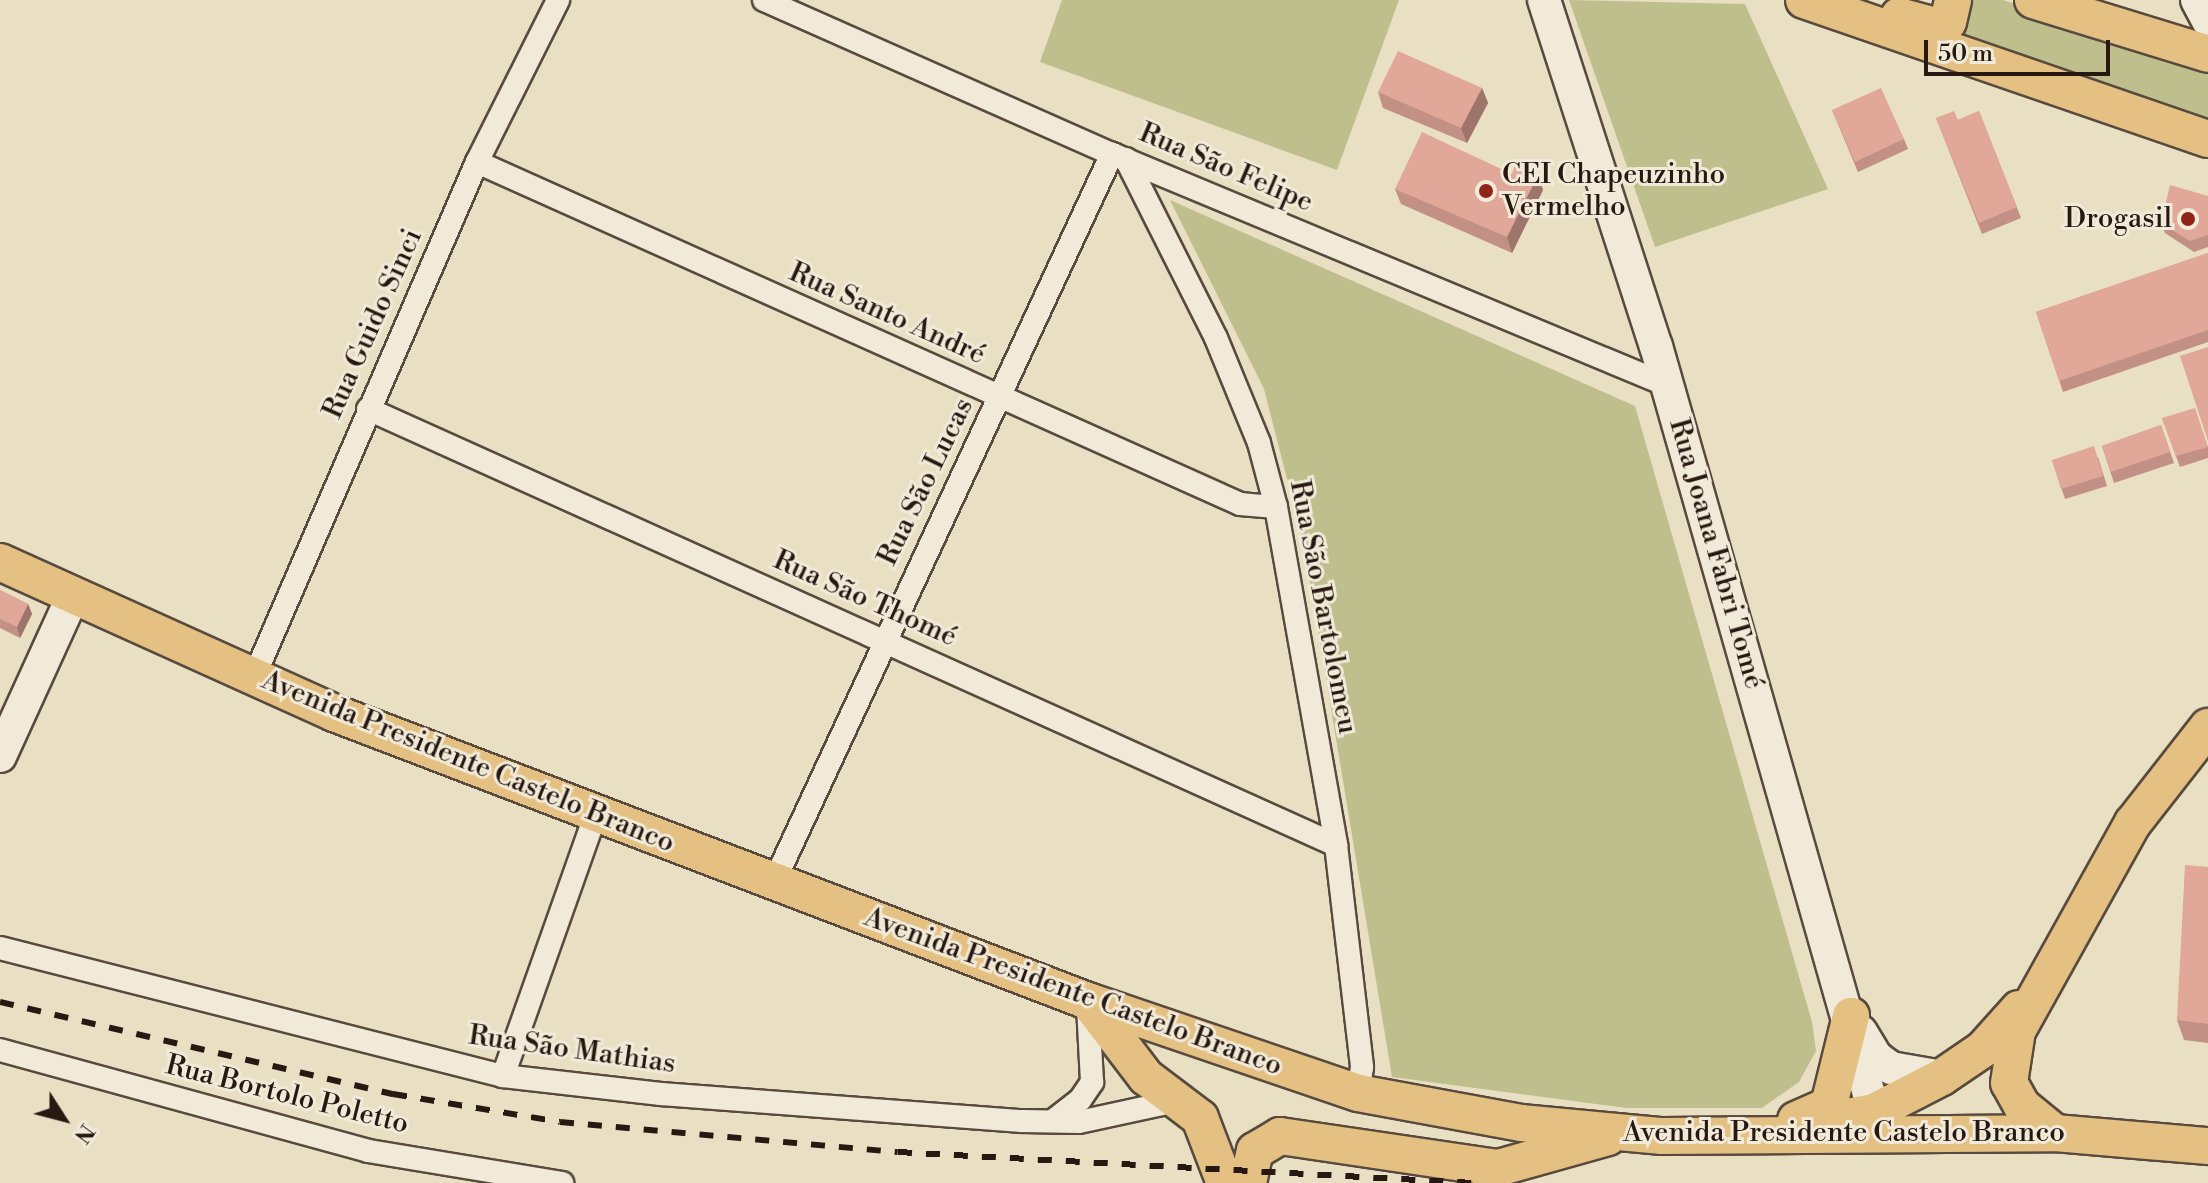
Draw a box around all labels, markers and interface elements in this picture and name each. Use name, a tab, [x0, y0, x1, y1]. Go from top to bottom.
scale bar	[1928, 24, 2114, 74]
text: 50 m	[1938, 39, 1993, 69]
street label: Rua São Felipe	[1134, 116, 1318, 220]
place label: CEI Chapeuzinho Vermelho	[1502, 158, 1725, 224]
marker: CEI Chapeuzinho Vermelho	[1477, 182, 1495, 200]
place label: Drogasil	[2064, 202, 2172, 236]
marker: Drogasil	[2179, 210, 2197, 228]
street label: Rua Guido Sinci	[316, 224, 430, 424]
street label: Rua Santo André	[784, 256, 990, 372]
street label: Rua São Lucas	[871, 393, 981, 571]
street label: Rua Joana Fabri Tomé	[1661, 415, 1771, 693]
street label: Rua São Bartolomeu	[1282, 477, 1364, 737]
street label: Rua São Thomé	[768, 544, 962, 654]
street label: Avenida Presidente Castelo Branco	[257, 664, 679, 860]
street label: Avenida Presidente Castelo Branco	[859, 901, 1287, 1083]
street label: Rua São Mathias	[466, 1019, 678, 1081]
street label: Rua Bortolo Poletto	[162, 1049, 412, 1141]
north arrow	[24, 1079, 104, 1159]
street label: Avenida Presidente Castelo Branco	[1623, 1116, 2065, 1150]
text: N	[68, 1118, 100, 1148]

